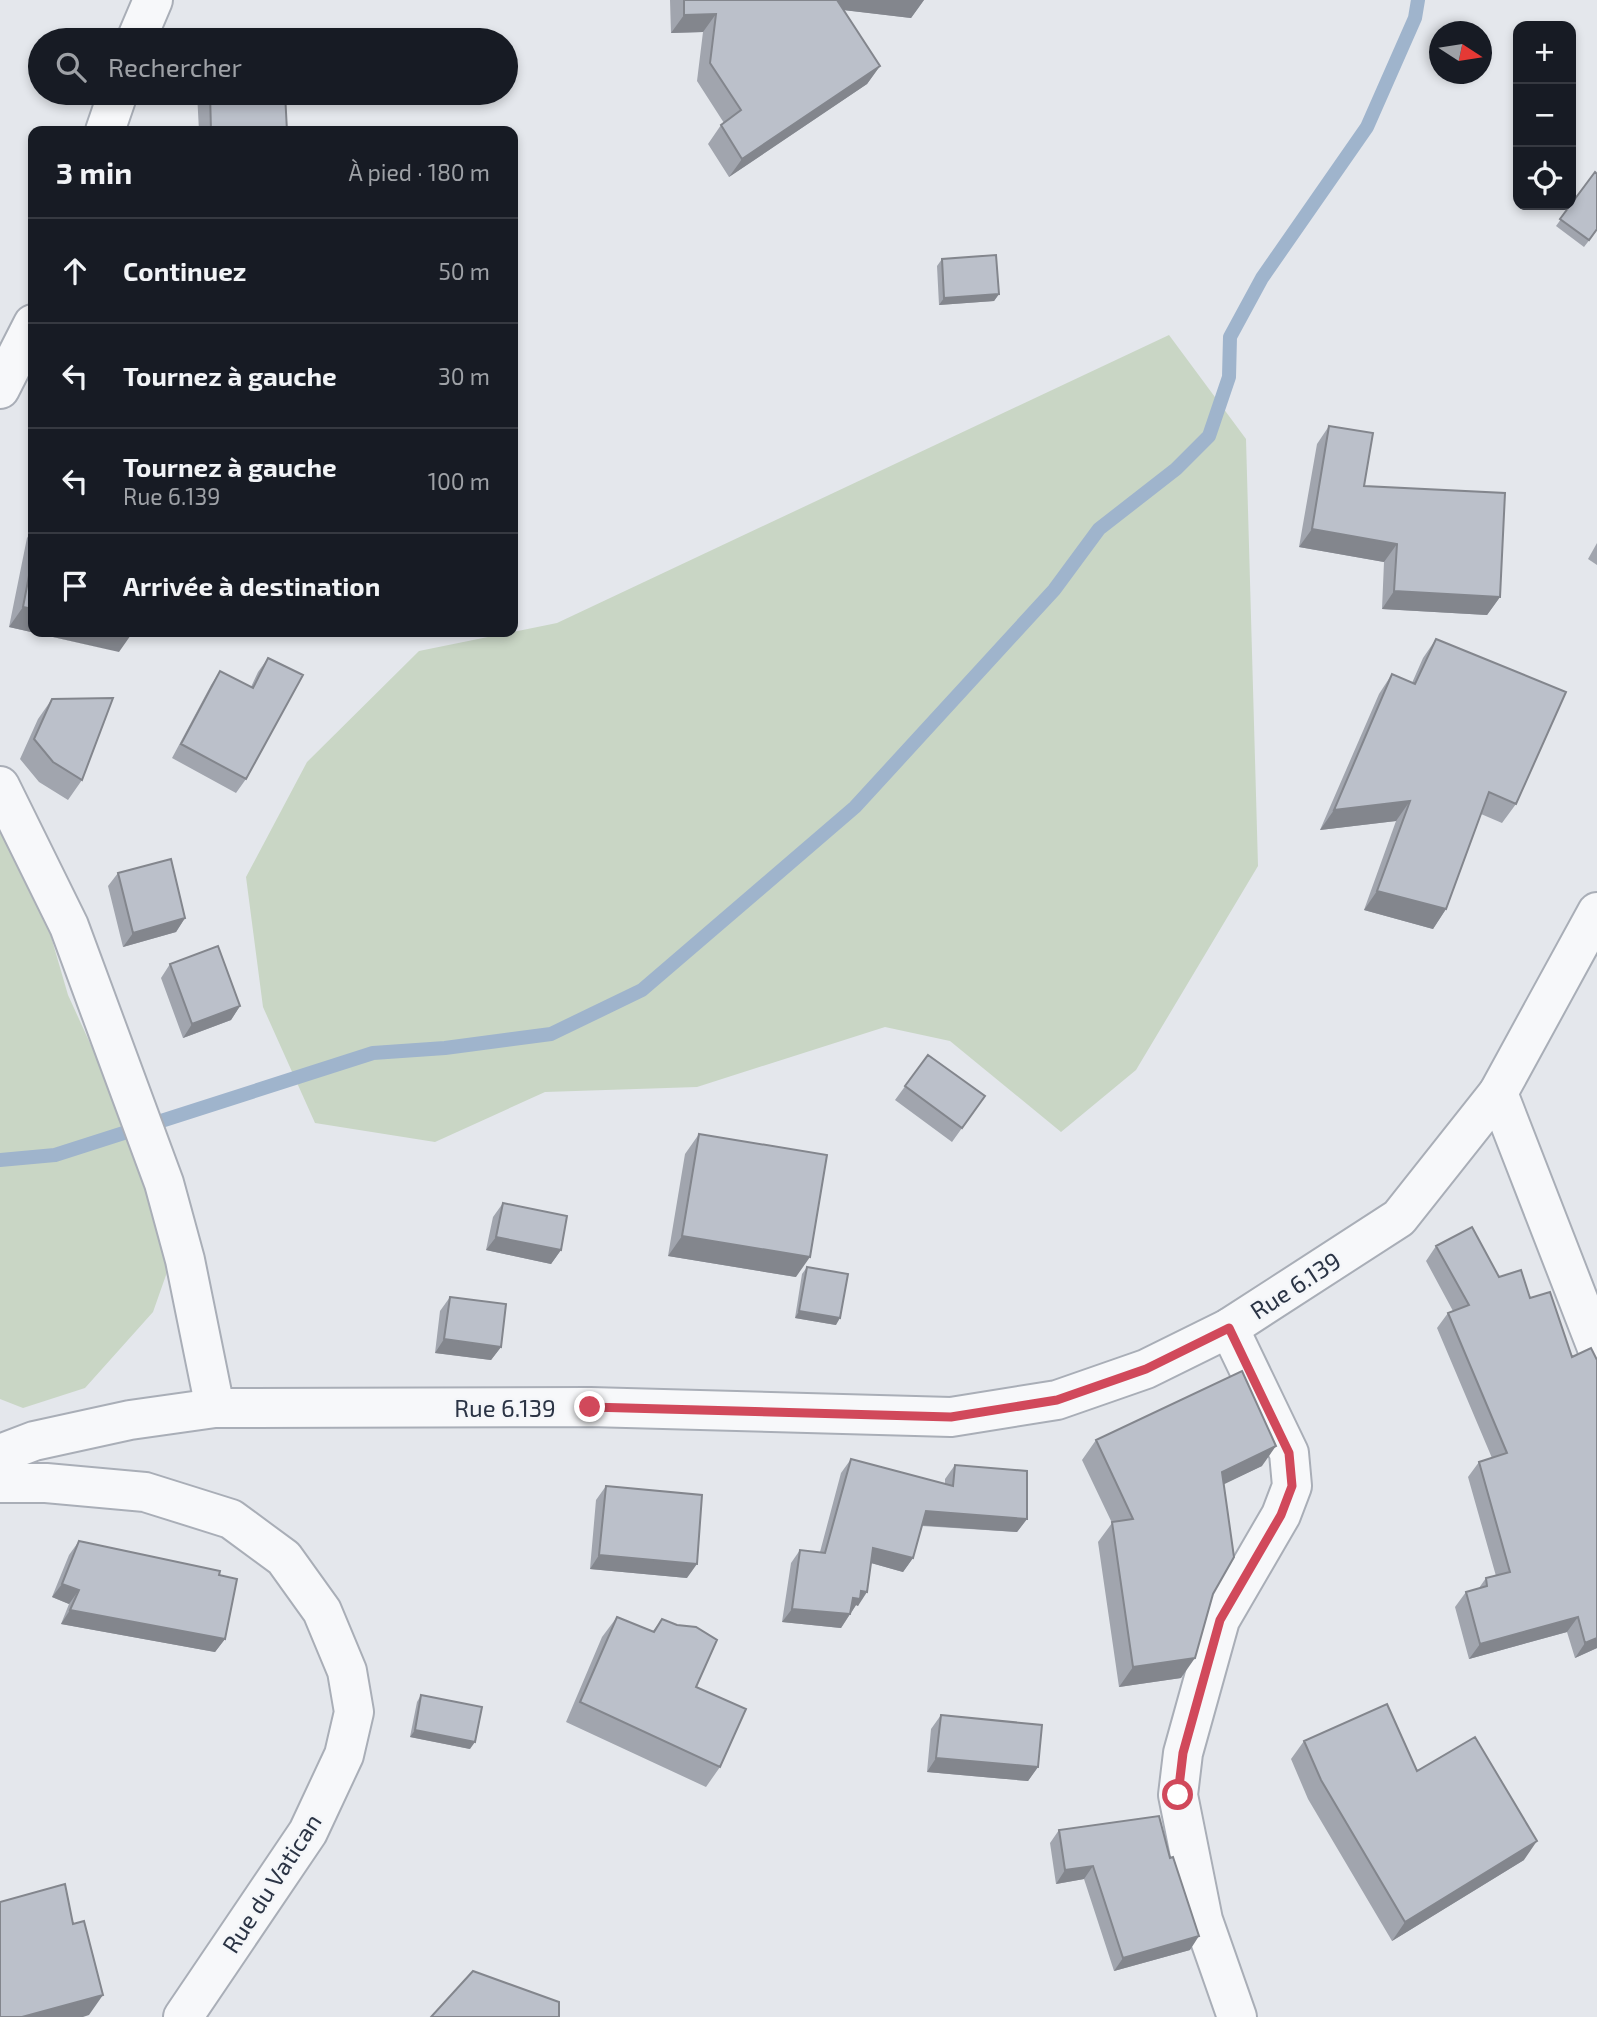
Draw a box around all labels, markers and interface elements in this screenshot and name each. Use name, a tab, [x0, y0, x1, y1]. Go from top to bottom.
north arrow	[1429, 21, 1492, 84]
map controls	[1513, 21, 1576, 210]
button: +	[1513, 21, 1576, 84]
search box	[28, 28, 518, 105]
icon: search	[52, 48, 90, 86]
text: Rechercher	[108, 51, 242, 82]
button: −	[1513, 84, 1576, 147]
button: locate	[1513, 147, 1576, 210]
text: 3 min	[56, 154, 132, 190]
text: À pied · 180 m	[349, 158, 490, 186]
icon: ahead	[56, 252, 94, 290]
text: Continuez	[123, 255, 246, 286]
text: 50 m	[439, 257, 490, 285]
icon: left	[56, 357, 94, 395]
text: Tournez à gauche	[123, 360, 337, 391]
text: 30 m	[438, 362, 490, 390]
text: Tournez à gauche	[123, 451, 337, 482]
icon: left	[56, 462, 94, 500]
text: 100 m	[428, 467, 490, 495]
text: Rue 6.139	[123, 482, 220, 510]
icon: arrive	[56, 567, 94, 605]
text: Arrivée à destination	[123, 570, 380, 601]
street label: Rue 6.139	[1245, 1245, 1345, 1325]
route end	[574, 1391, 605, 1422]
street label: Rue 6.139	[454, 1393, 556, 1422]
route start	[1162, 1779, 1193, 1810]
street label: Rue du Vatican	[215, 1808, 327, 1958]

